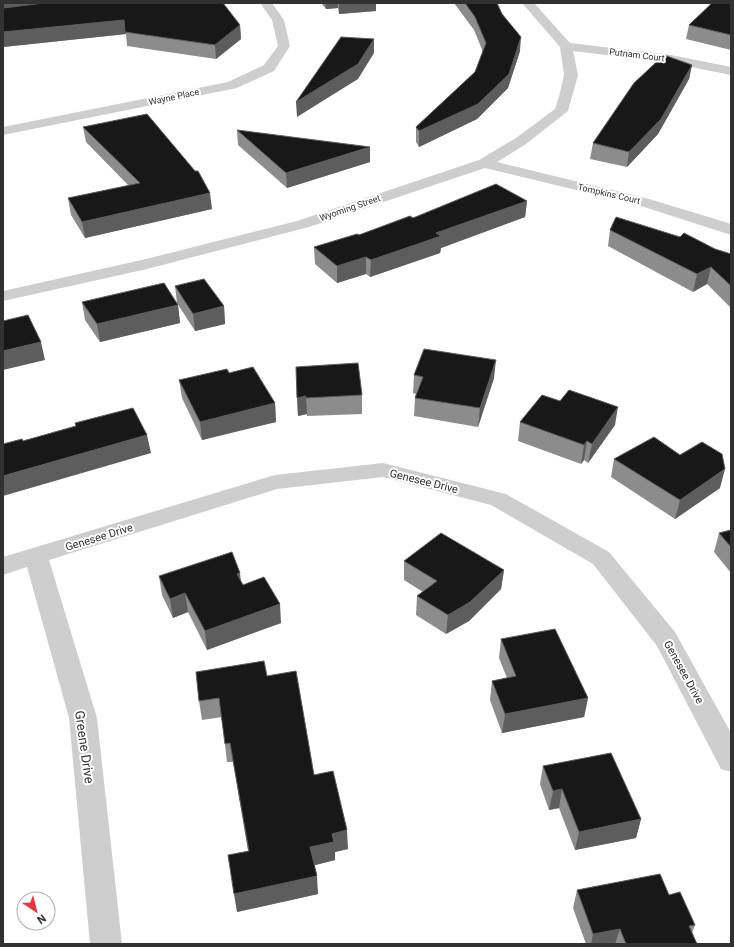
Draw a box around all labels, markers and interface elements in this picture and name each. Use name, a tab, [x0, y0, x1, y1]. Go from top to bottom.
street label: Putnam Court	[609, 47, 665, 63]
street label: Wayne Place	[148, 87, 200, 107]
street label: Tompkins Court	[577, 182, 641, 206]
street label: Wyoming Street	[318, 193, 382, 223]
street label: Genesee Drive	[388, 467, 460, 496]
street label: Genesee Drive	[64, 521, 135, 554]
street label: Genesee Drive	[661, 638, 706, 706]
street label: Greene Drive	[72, 710, 97, 785]
north arrow	[16, 891, 56, 931]
text: N	[34, 911, 48, 926]

